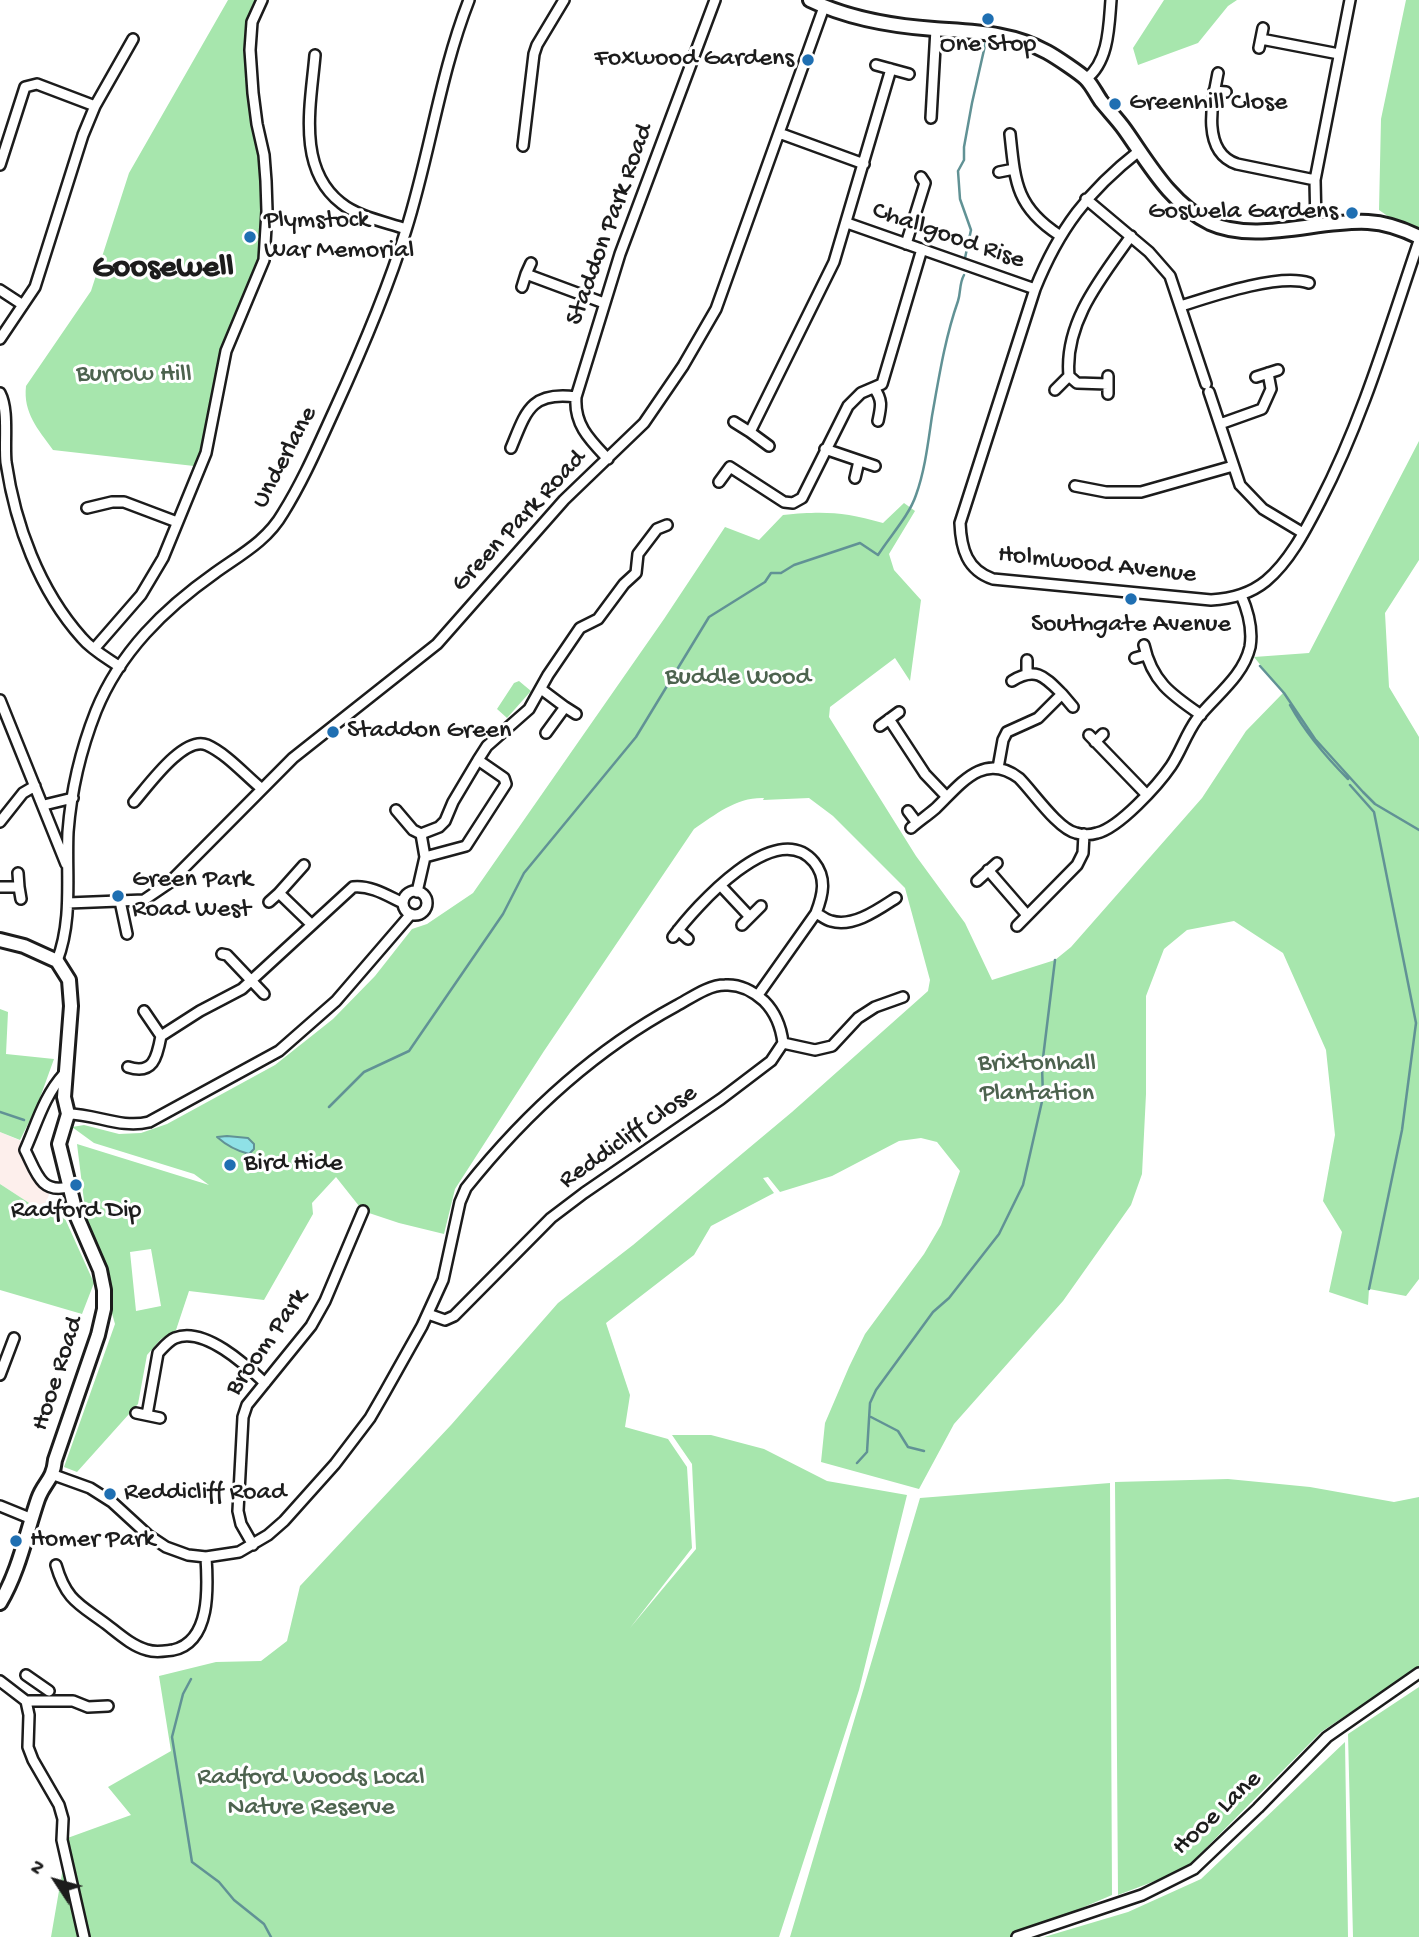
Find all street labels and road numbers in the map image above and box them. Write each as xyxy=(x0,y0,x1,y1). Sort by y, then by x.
street label: Staddon Park Road xyxy=(560,120,662,330)
street label: Challgood Rise xyxy=(868,196,1028,278)
street label: Underlane xyxy=(246,402,326,514)
street label: Green Park Road xyxy=(446,444,594,600)
street label: Holmwood Avenue xyxy=(996,540,1198,592)
street label: Reddicliff Close xyxy=(554,1079,704,1197)
street label: Broom Park xyxy=(220,1283,316,1403)
street label: Hooe Road xyxy=(26,1313,92,1435)
street label: Hooe Lane xyxy=(1167,1765,1269,1863)

